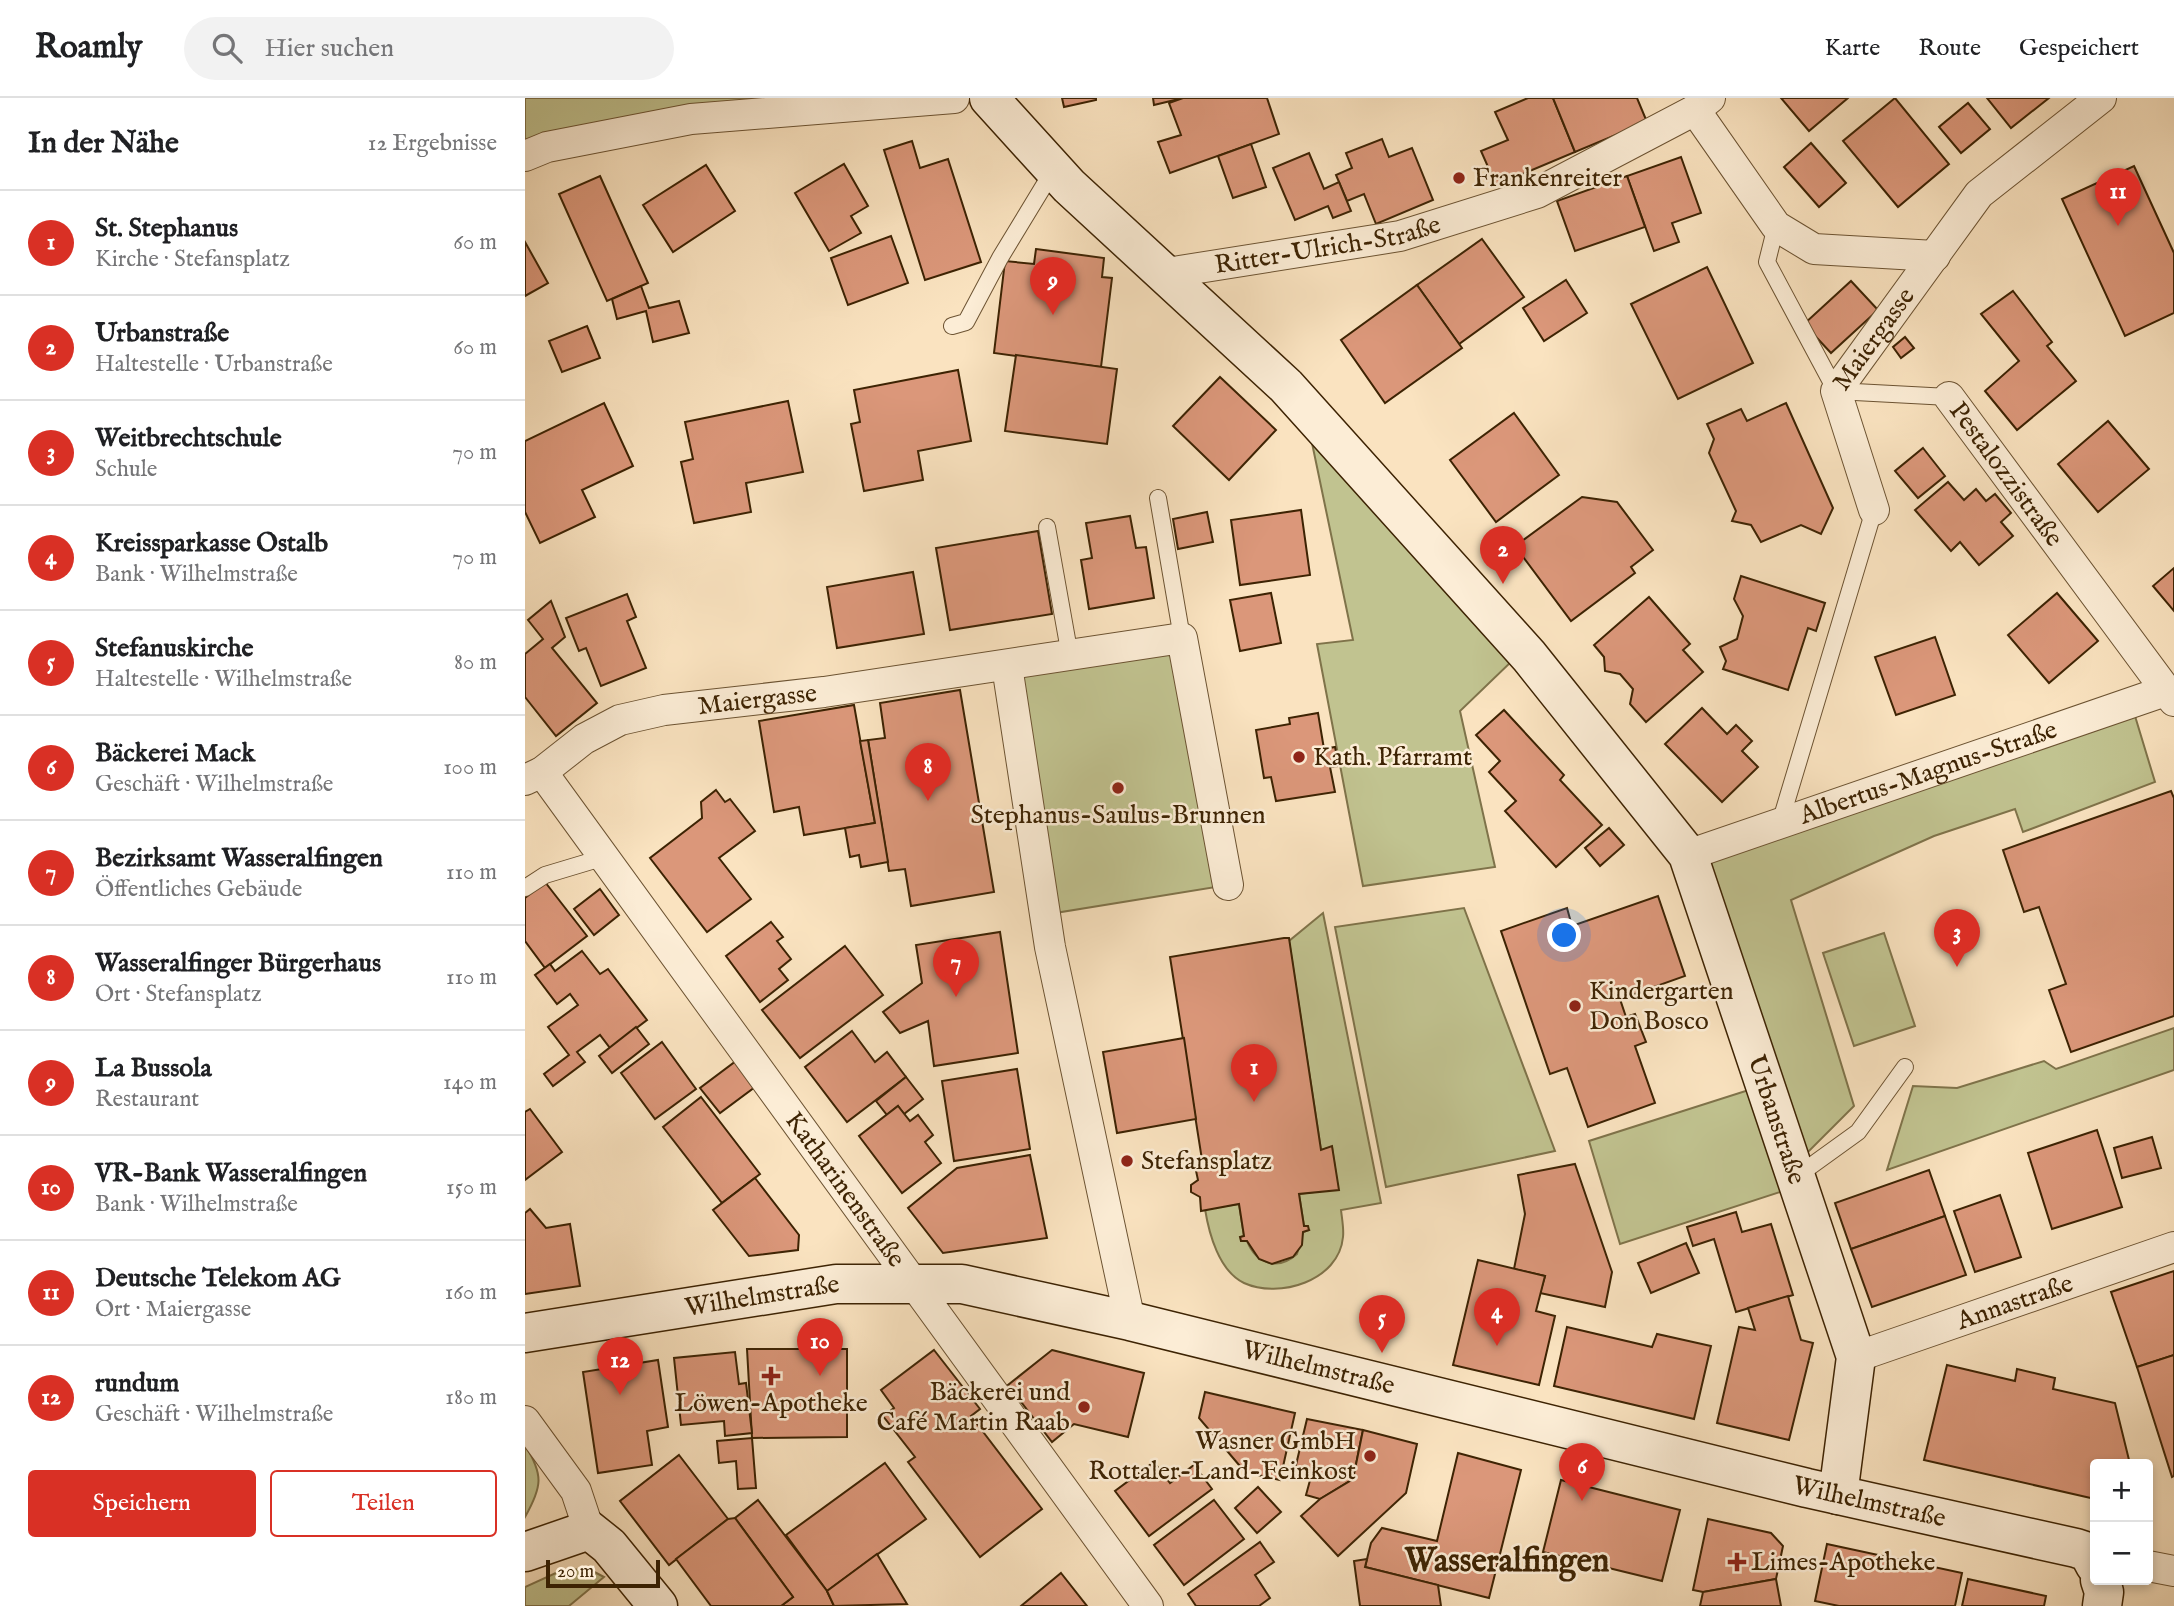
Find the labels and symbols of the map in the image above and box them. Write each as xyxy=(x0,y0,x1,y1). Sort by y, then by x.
place label: Frankenreiter xyxy=(1473,162,1623,195)
pin: 11 xyxy=(2095,168,2141,226)
marker: Frankenreiter xyxy=(1451,170,1467,186)
street label: Ritter-Ulrich-Straße xyxy=(1212,208,1445,282)
pin: 9 xyxy=(1030,257,1076,315)
street label: Maiergasse xyxy=(1825,281,1922,397)
street label: Pestalozzistraße xyxy=(1942,395,2071,553)
pin: 2 xyxy=(1480,526,1526,584)
street label: Maiergasse xyxy=(696,676,819,723)
street label: Albertus-Magnus-Straße xyxy=(1794,713,2061,832)
place label: Kath. Pfarramt xyxy=(1313,741,1472,774)
pin: 8 xyxy=(905,743,951,801)
marker: Kath. Pfarramt xyxy=(1291,749,1307,765)
marker: Stephanus-Saulus-Brunnen xyxy=(1110,780,1126,796)
place label: Stephanus-Saulus-Brunnen xyxy=(970,799,1266,832)
pin: 3 xyxy=(1934,909,1980,967)
your location xyxy=(1547,918,1581,952)
pin: 7 xyxy=(933,939,979,997)
place label: Kindergarten Don Bosco xyxy=(1589,975,1734,1038)
marker: Kindergarten Don Bosco xyxy=(1567,998,1583,1014)
pin: 1 xyxy=(1231,1044,1277,1102)
street label: Urbanstraße xyxy=(1740,1051,1813,1188)
street label: Katharinenstraße xyxy=(778,1105,913,1274)
place label: Stefansplatz xyxy=(1141,1145,1272,1178)
marker: Stefansplatz xyxy=(1119,1153,1135,1169)
street label: Wilhelmstraße xyxy=(682,1267,842,1324)
street label: Annastraße xyxy=(1951,1267,2077,1338)
pin: 4 xyxy=(1474,1288,1520,1346)
pin: 5 xyxy=(1359,1295,1405,1353)
pin: 10 xyxy=(797,1318,843,1376)
street label: Wilhelmstraße xyxy=(1239,1333,1398,1402)
pin: 12 xyxy=(597,1337,643,1395)
marker: Löwen-Apotheke xyxy=(763,1368,779,1384)
place label: Bäckerei und Café Martin Raab xyxy=(877,1376,1070,1439)
place label: Löwen-Apotheke xyxy=(674,1387,868,1420)
marker: Bäckerei und Café Martin Raab xyxy=(1076,1399,1092,1415)
place label: Wasner GmbH Rottaler-Land-Feinkost xyxy=(1088,1425,1356,1488)
pin: 6 xyxy=(1559,1443,1605,1501)
marker: Wasner GmbH Rottaler-Land-Feinkost xyxy=(1362,1448,1378,1464)
street label: Wilhelmstraße xyxy=(1789,1469,1949,1535)
district label: Wasseralfingen xyxy=(1404,1541,1610,1583)
place label: Limes-Apotheke xyxy=(1751,1546,1936,1579)
marker: Limes-Apotheke xyxy=(1729,1554,1745,1570)
scale bar xyxy=(546,1557,660,1589)

